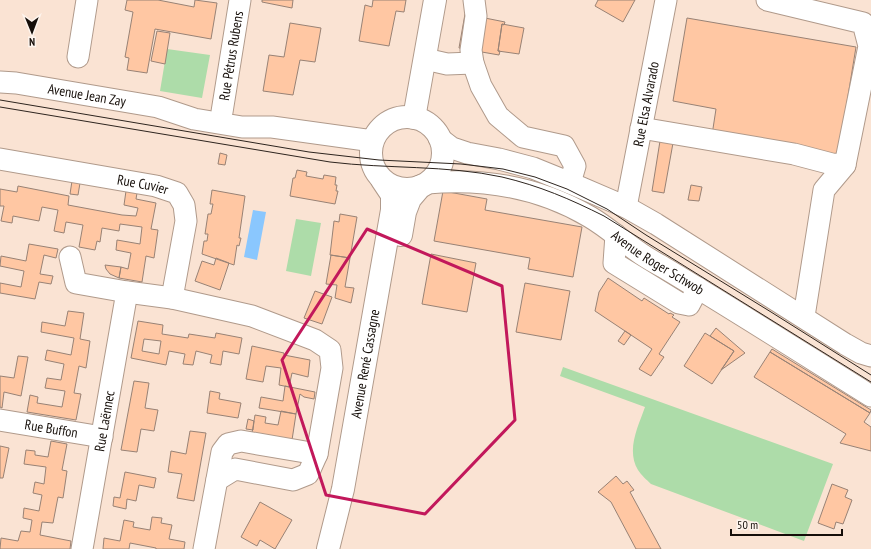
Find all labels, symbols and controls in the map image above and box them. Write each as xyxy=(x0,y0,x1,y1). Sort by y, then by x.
street label: Rue Pétrus Rubens xyxy=(215,9,247,102)
north arrow xyxy=(12,12,52,52)
text: N xyxy=(29,35,35,49)
street label: Rue Elsa Alvarado xyxy=(629,60,663,148)
street label: Avenue Jean Zay xyxy=(47,80,128,111)
street label: Rue Cuvier xyxy=(116,170,171,199)
street label: Avenue Roger Schwob xyxy=(608,226,708,299)
street label: Avenue René Cassagne xyxy=(347,308,383,420)
street label: Rue Laënnec xyxy=(90,389,119,453)
street label: Rue Buffon xyxy=(23,415,79,442)
scale bar xyxy=(731,511,842,537)
text: 50 m xyxy=(737,517,758,532)

